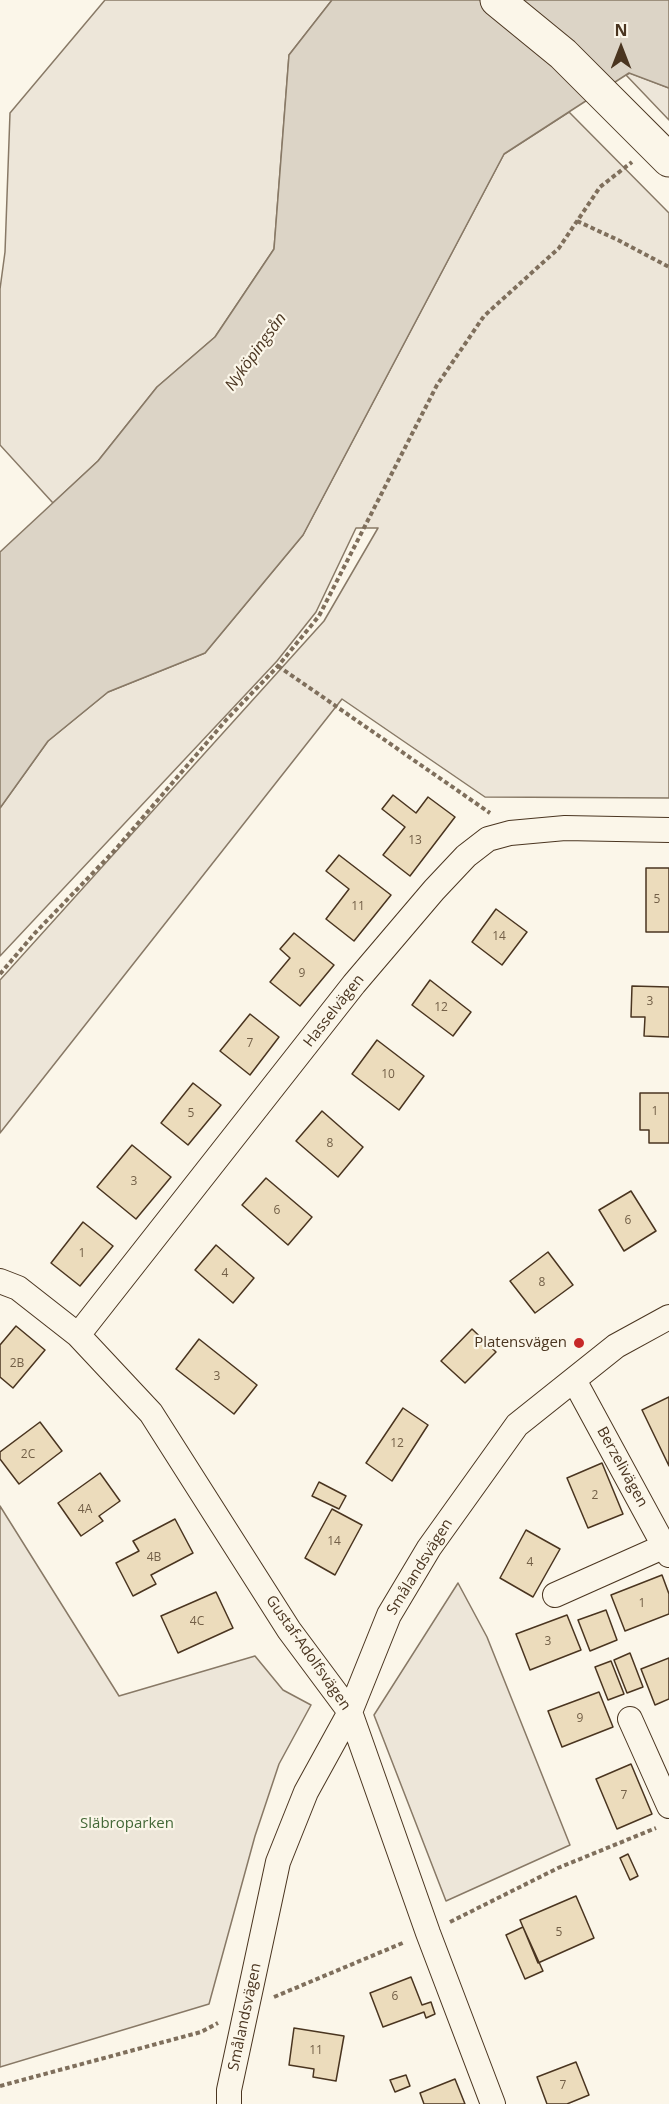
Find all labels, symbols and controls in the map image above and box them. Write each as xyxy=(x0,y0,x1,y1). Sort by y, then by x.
north arrow xyxy=(591,18,651,78)
text: N xyxy=(614,19,628,41)
water label: Nyköpingsån xyxy=(221,309,291,395)
house number: 13 xyxy=(408,834,422,848)
house number: 5 xyxy=(654,893,660,907)
house number: 11 xyxy=(351,900,365,914)
house number: 14 xyxy=(492,930,506,944)
house number: 9 xyxy=(299,967,305,981)
street label: Hasselvägen xyxy=(300,971,368,1051)
house number: 3 xyxy=(647,995,653,1009)
house number: 12 xyxy=(434,1001,448,1015)
house number: 7 xyxy=(247,1037,253,1051)
house number: 10 xyxy=(381,1068,395,1082)
house number: 1 xyxy=(652,1105,658,1119)
house number: 5 xyxy=(188,1107,194,1121)
house number: 8 xyxy=(327,1137,333,1151)
house number: 3 xyxy=(131,1175,137,1189)
house number: 6 xyxy=(274,1204,280,1218)
house number: 6 xyxy=(625,1214,631,1228)
house number: 1 xyxy=(79,1247,85,1261)
house number: 4 xyxy=(222,1267,228,1281)
house number: 8 xyxy=(539,1276,545,1290)
place label: Platensvägen xyxy=(474,1334,567,1352)
marker: Platensvägen xyxy=(572,1336,586,1350)
house number: 2B xyxy=(10,1357,24,1371)
house number: 3 xyxy=(214,1370,220,1384)
street label: Berzelivägen xyxy=(593,1424,651,1510)
house number: 12 xyxy=(390,1437,404,1451)
house number: 2C xyxy=(21,1448,35,1462)
house number: 2 xyxy=(592,1489,598,1503)
house number: 4A xyxy=(78,1503,92,1517)
street label: Smålandsvägen xyxy=(383,1516,457,1618)
house number: 14 xyxy=(327,1535,341,1549)
house number: 4B xyxy=(147,1551,161,1565)
house number: 4 xyxy=(527,1556,533,1570)
street label: Gustaf-Adolfsvägen xyxy=(262,1592,354,1714)
house number: 1 xyxy=(639,1597,645,1611)
house number: 4C xyxy=(190,1615,204,1629)
house number: 3 xyxy=(545,1635,551,1649)
house number: 9 xyxy=(577,1712,583,1726)
house number: 7 xyxy=(621,1789,627,1803)
park label: Släbroparken xyxy=(80,1815,174,1833)
house number: 5 xyxy=(556,1926,562,1940)
street label: Smålandsvägen xyxy=(225,1961,265,2073)
house number: 6 xyxy=(392,1990,398,2004)
house number: 11 xyxy=(309,2044,323,2058)
house number: 7 xyxy=(560,2079,566,2093)

